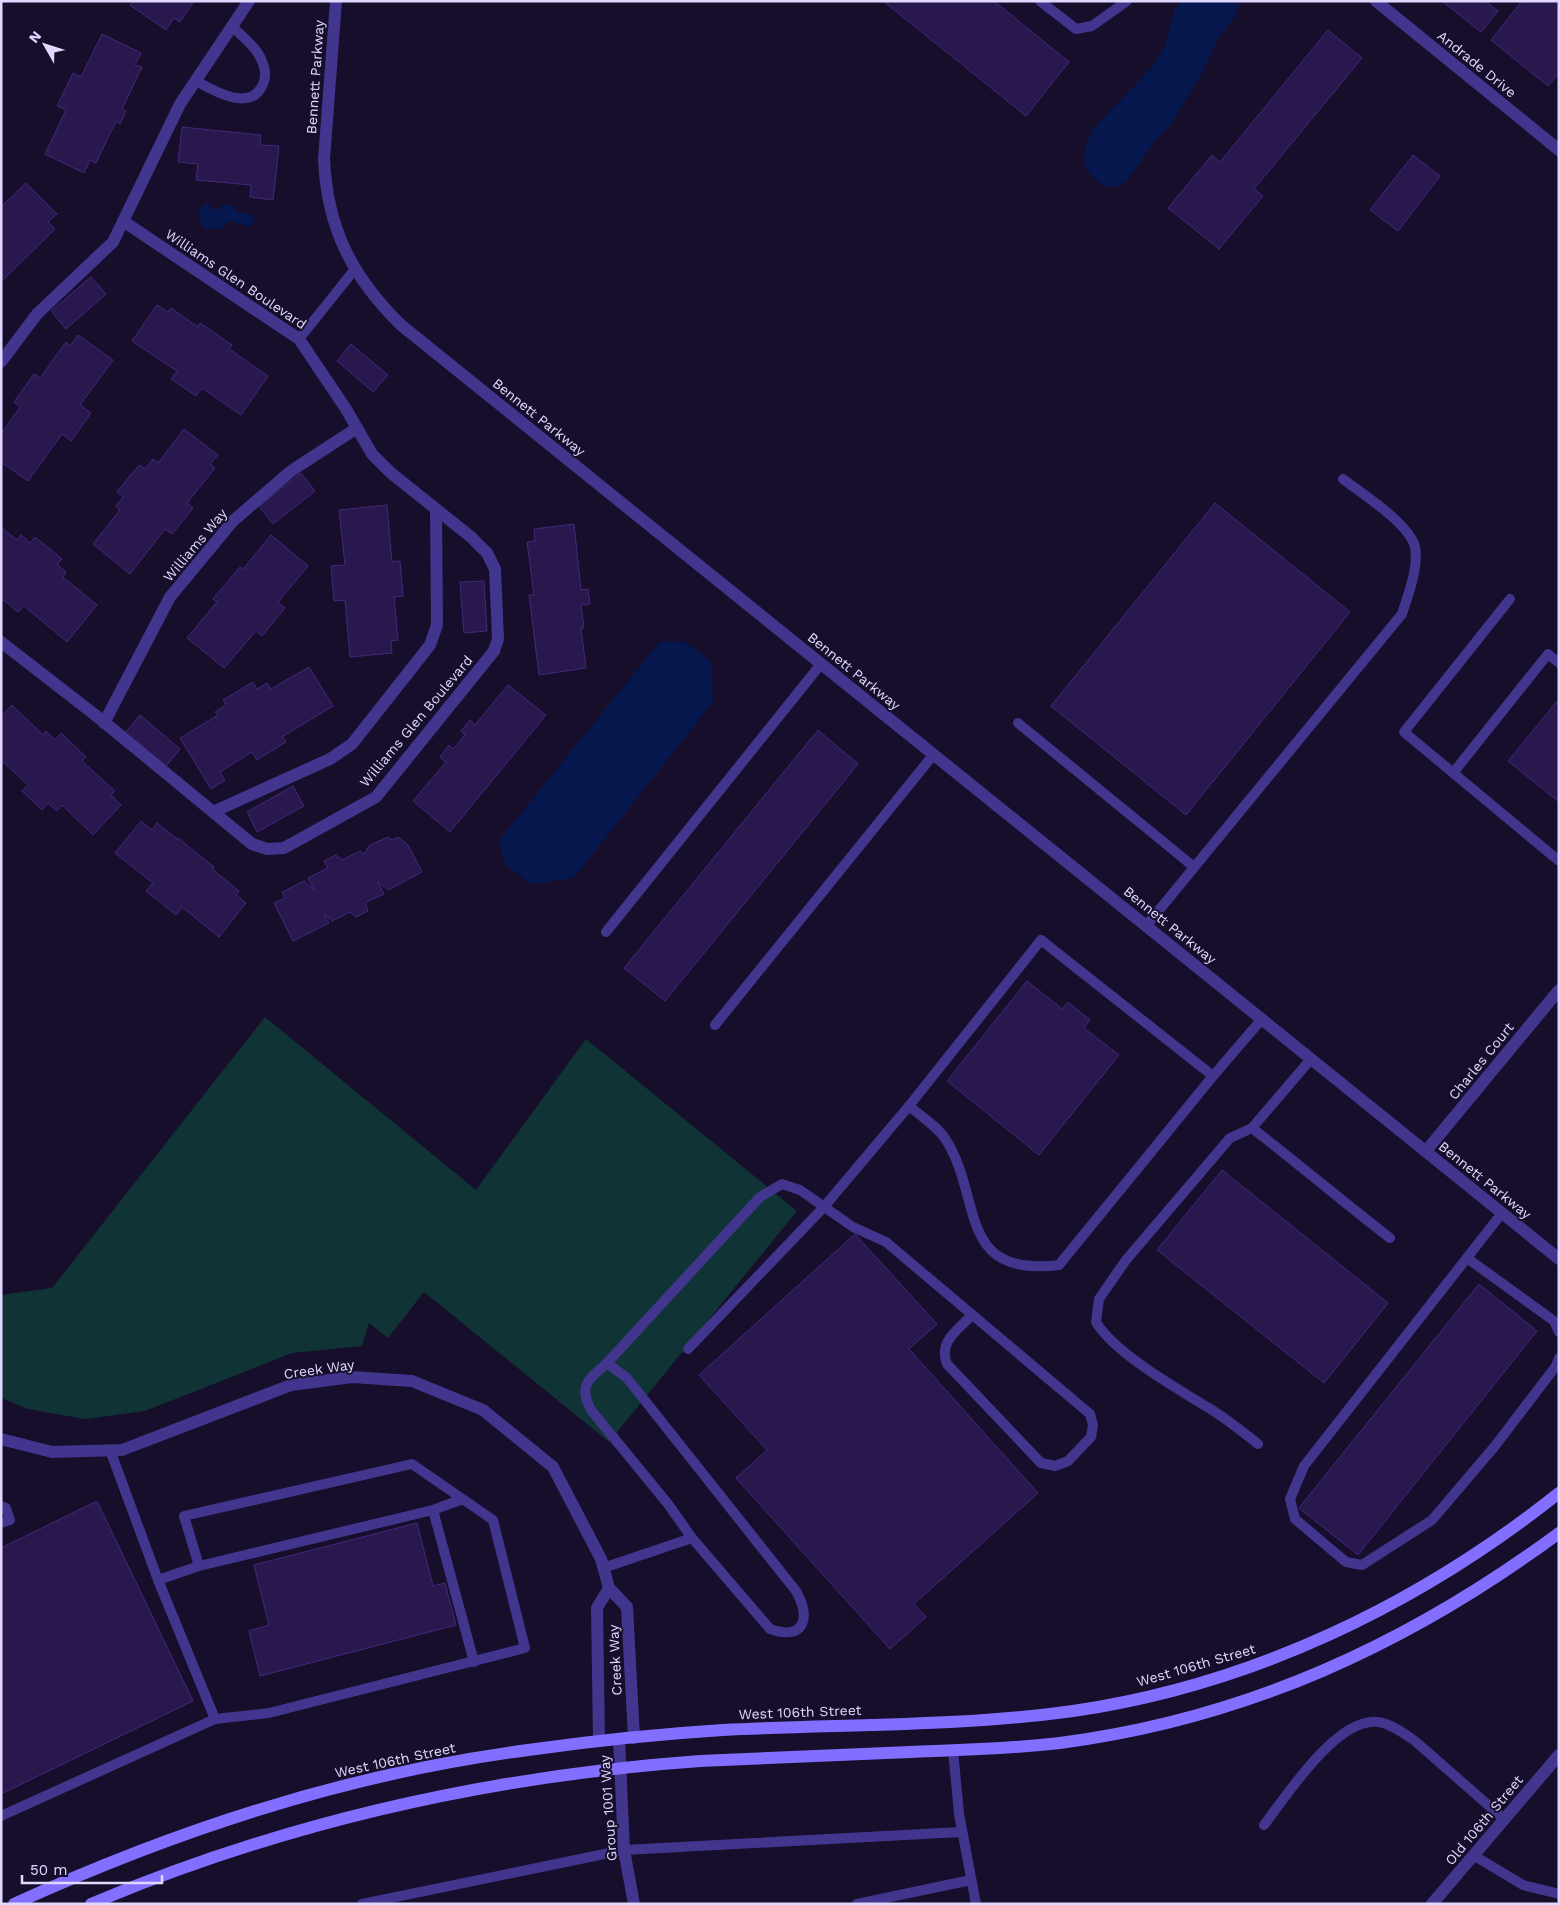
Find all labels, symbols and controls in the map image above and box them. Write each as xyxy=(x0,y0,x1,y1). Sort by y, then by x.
street label: Bennett Parkway xyxy=(303,19,327,135)
north arrow xyxy=(20,20,70,70)
street label: Andrade Drive xyxy=(1434,27,1520,101)
text: N xyxy=(25,28,44,46)
street label: Williams Glen Boulevard xyxy=(163,226,309,332)
street label: Bennett Parkway xyxy=(489,375,589,460)
street label: Williams Way xyxy=(160,505,231,585)
street label: Bennett Parkway xyxy=(804,629,904,714)
street label: Williams Glen Boulevard xyxy=(356,652,476,790)
street label: Bennett Parkway xyxy=(1120,883,1220,968)
street label: Charles Court xyxy=(1445,1019,1517,1103)
street label: Bennett Parkway xyxy=(1435,1138,1535,1223)
street label: Creek Way xyxy=(283,1356,356,1382)
street label: Creek Way xyxy=(605,1623,625,1696)
street label: West 106th Street xyxy=(1135,1640,1257,1690)
street label: West 106th Street xyxy=(738,1702,862,1722)
street label: West 106th Street xyxy=(333,1739,457,1781)
street label: Group 1001 Way xyxy=(596,1754,620,1862)
street label: Old 106th Street xyxy=(1442,1772,1526,1868)
scale bar xyxy=(22,1852,162,1884)
text: 50 m xyxy=(30,1861,67,1879)

